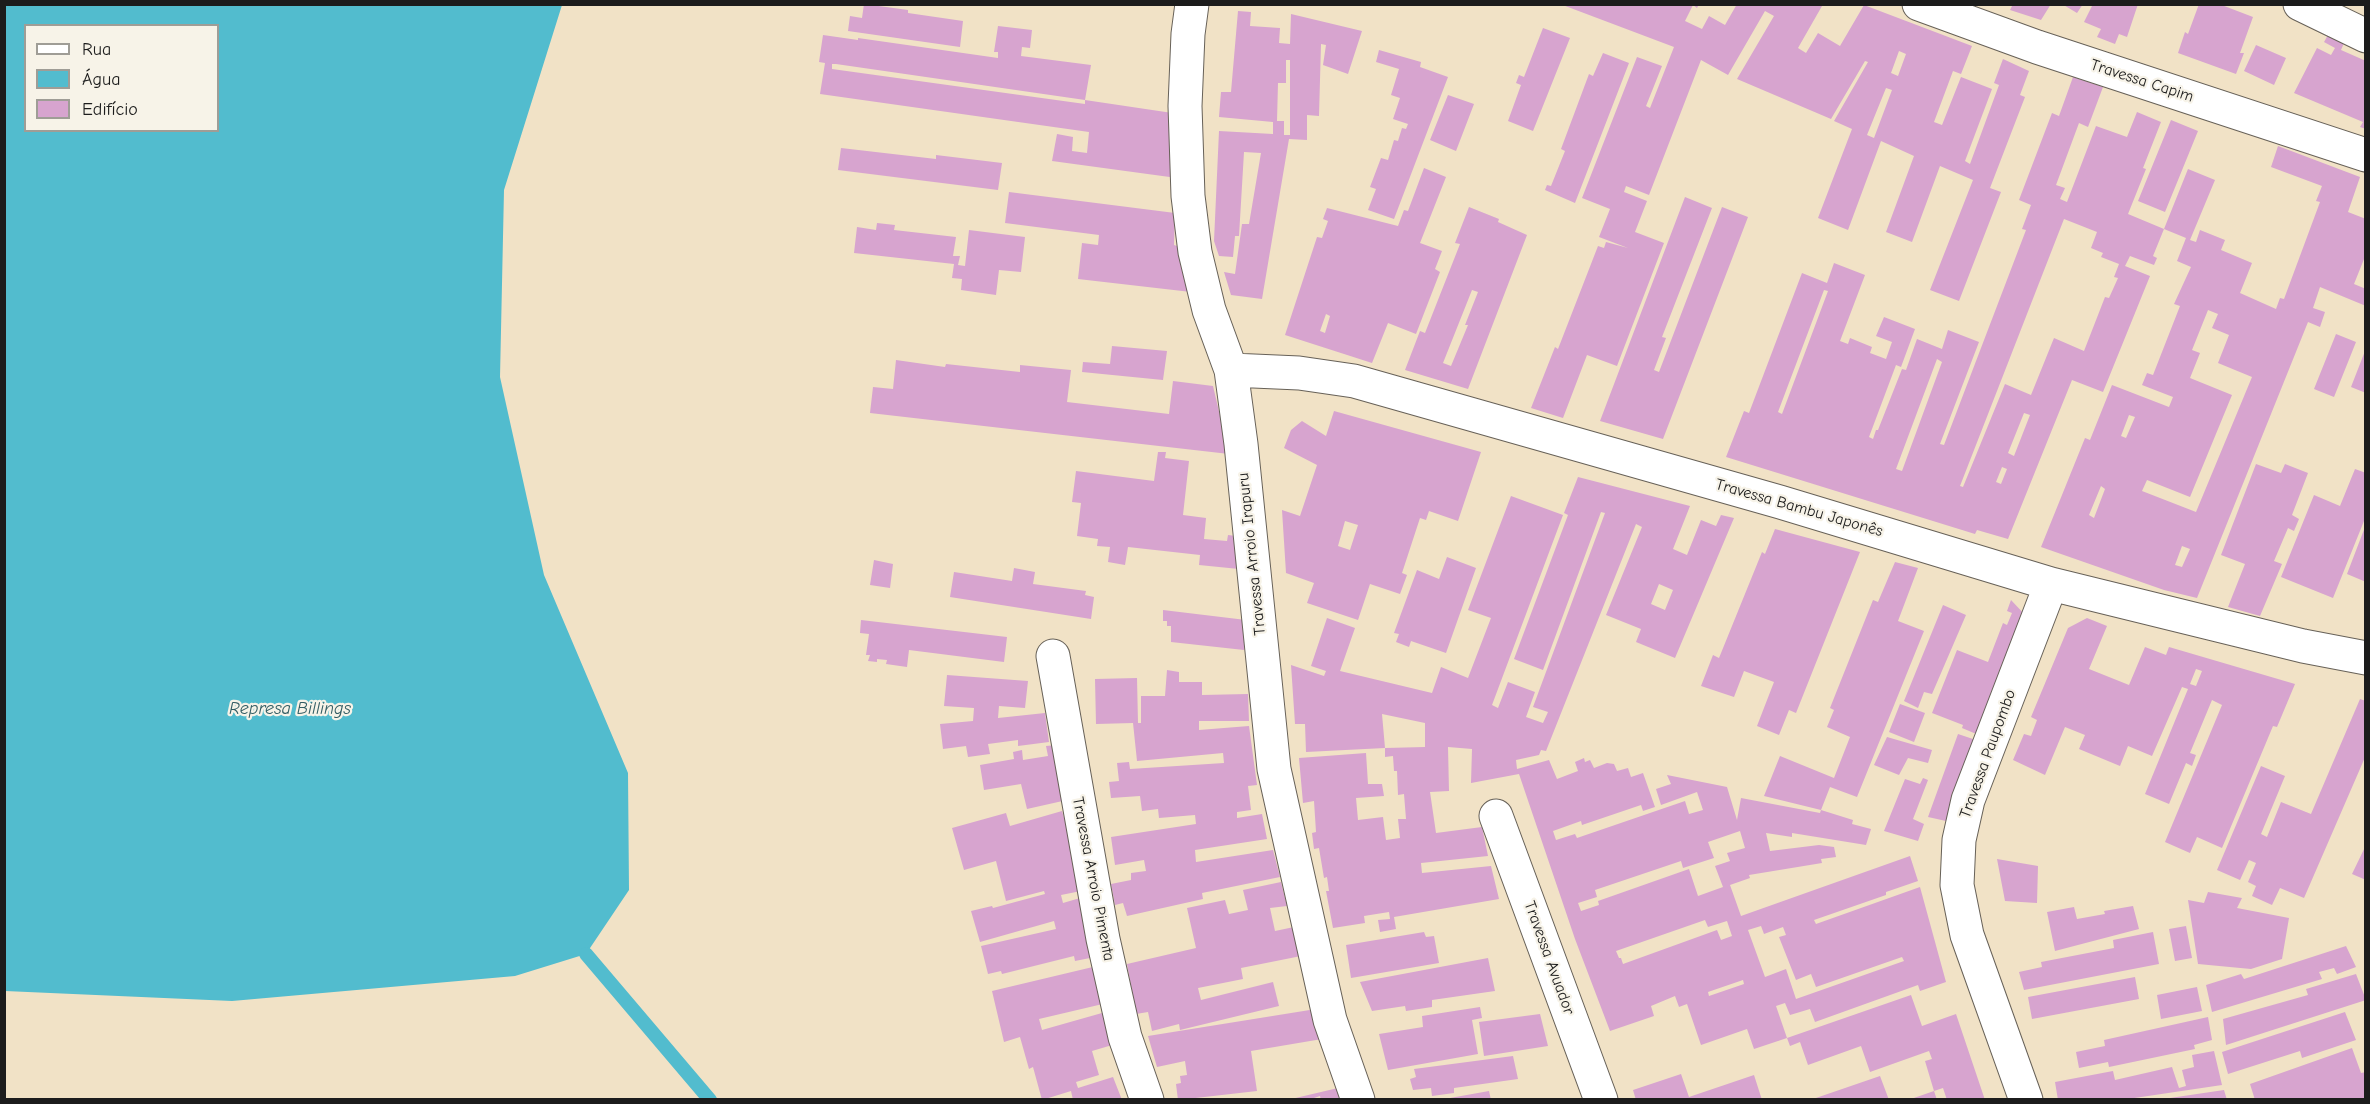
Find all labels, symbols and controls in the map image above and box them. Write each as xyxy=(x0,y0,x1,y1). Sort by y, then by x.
legend xyxy=(24,24,219,132)
text: Rua xyxy=(82,39,111,60)
street label: Travessa Capim xyxy=(2088,55,2196,107)
text: Água xyxy=(82,69,120,90)
text: Edifício xyxy=(82,99,138,120)
street label: Travessa Arroio Irapuru xyxy=(1234,472,1270,636)
street label: Travessa Bambu Japonês xyxy=(1713,475,1885,541)
street label: Travessa Paupombo xyxy=(1956,687,2020,821)
water label: Represa Billings xyxy=(229,698,351,720)
street label: Travessa Arroio Pimenta xyxy=(1068,795,1118,963)
street label: Travessa Avuador xyxy=(1520,899,1578,1017)

